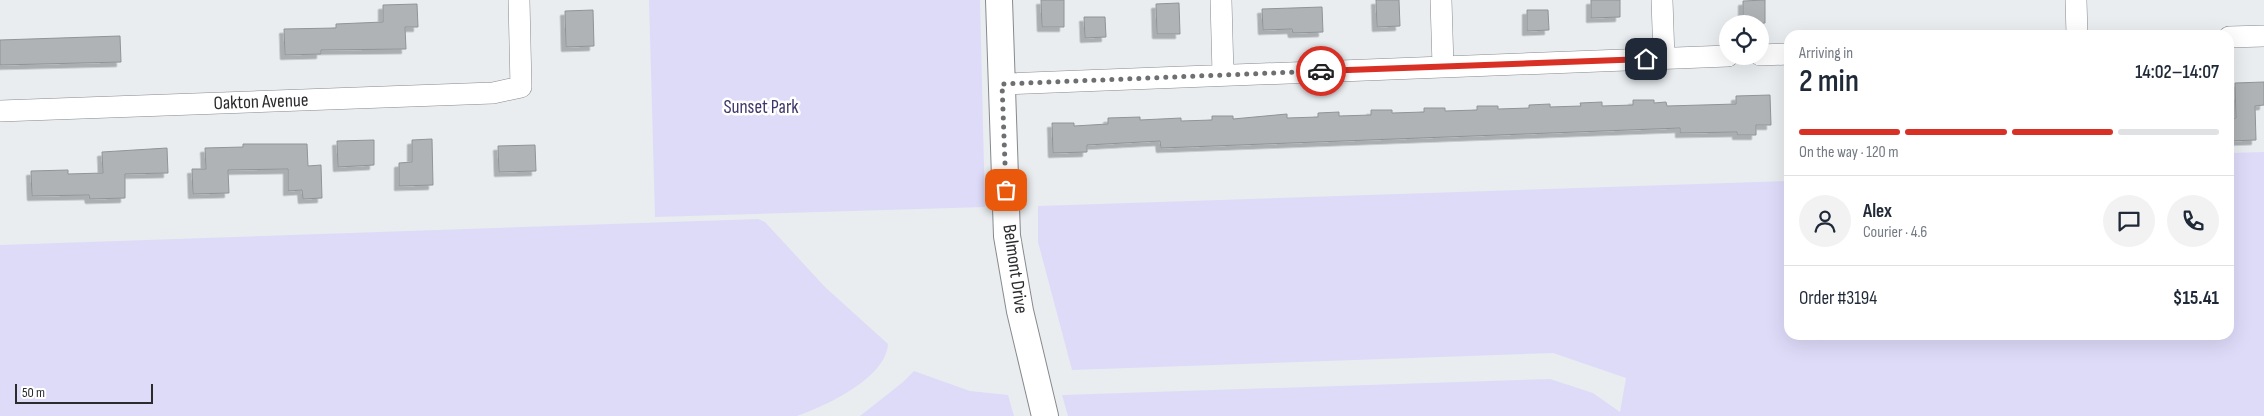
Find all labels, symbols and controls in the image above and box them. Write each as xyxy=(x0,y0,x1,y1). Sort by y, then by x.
map controls xyxy=(1719,15,1769,65)
button: locate xyxy=(1719,15,1769,65)
pin xyxy=(1625,38,1667,80)
text: Arriving in xyxy=(1799,44,1853,63)
icon: home xyxy=(1632,45,1660,73)
courier xyxy=(1296,46,1346,96)
icon: car xyxy=(1307,57,1335,85)
text: 14:02–14:07 xyxy=(2135,61,2219,84)
text: 2 min xyxy=(1799,62,1859,101)
street label: Oakton Avenue xyxy=(213,89,309,115)
park label: Sunset Park xyxy=(723,96,799,119)
text: On the way · 120 m xyxy=(1799,143,1898,162)
pin xyxy=(985,169,1027,211)
icon: bag xyxy=(992,176,1020,204)
button: person xyxy=(1799,195,1851,247)
button: chat xyxy=(2103,195,2155,247)
button: phone xyxy=(2167,195,2219,247)
text: Alex xyxy=(1863,200,1892,223)
street label: Belmont Drive xyxy=(997,223,1033,315)
text: Courier · 4.6 xyxy=(1863,223,1927,242)
text: Order #3194 xyxy=(1799,287,1877,310)
text: $15.41 xyxy=(2173,287,2219,310)
scale bar xyxy=(15,381,152,404)
text: 50 m xyxy=(22,384,45,401)

